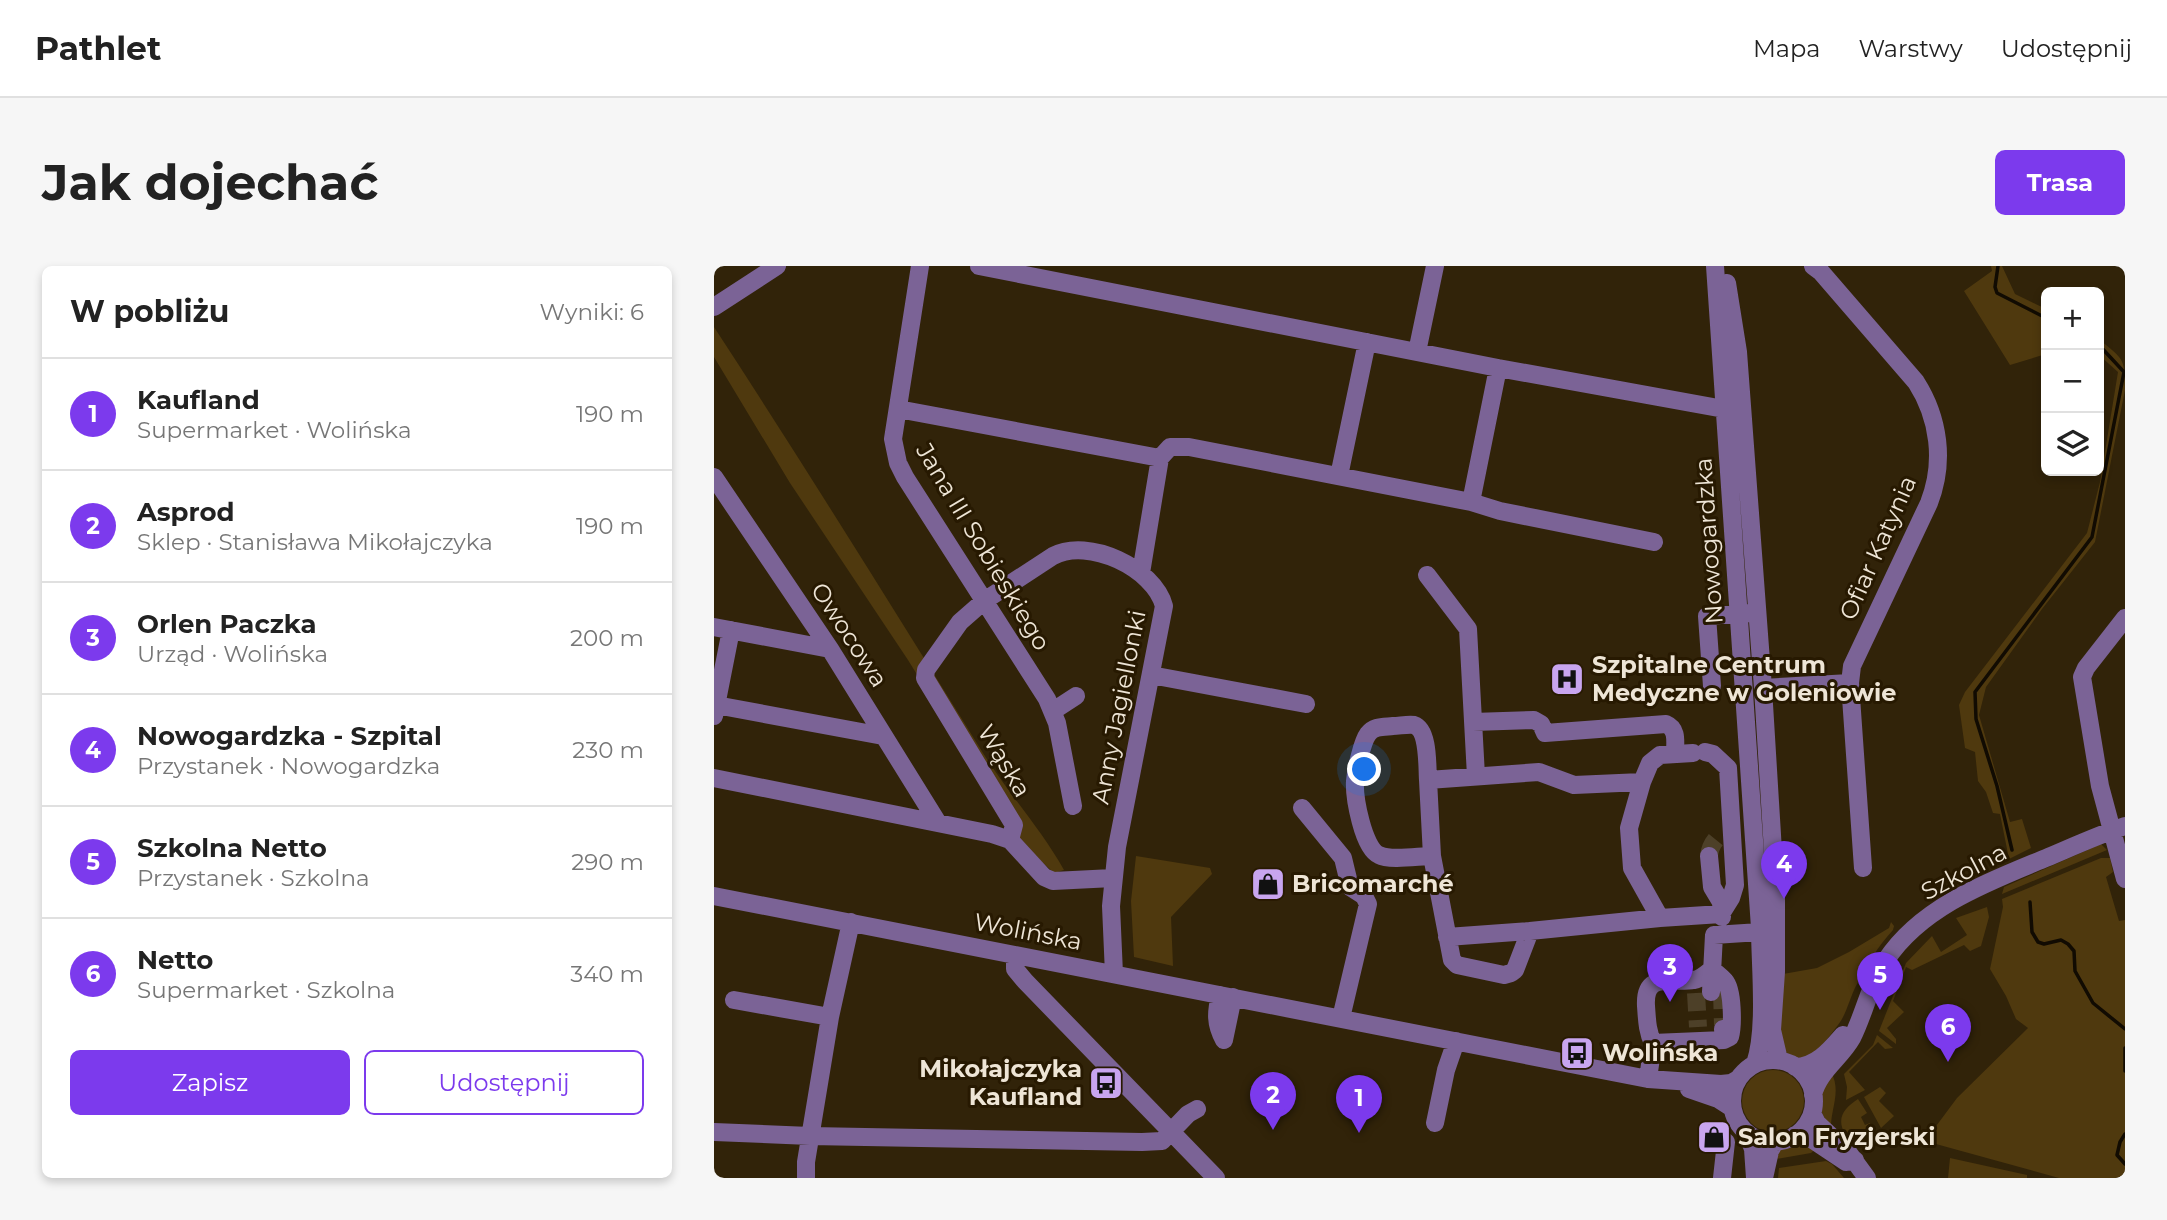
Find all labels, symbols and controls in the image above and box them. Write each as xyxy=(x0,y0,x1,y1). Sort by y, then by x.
text: Pathlet xyxy=(35,28,161,68)
text: Mapa xyxy=(1753,34,1820,63)
text: Warstwy xyxy=(1858,34,1963,63)
text: Udostępnij xyxy=(2001,34,2132,63)
button: Trasa xyxy=(1995,150,2125,215)
text: Jak dojechać xyxy=(42,153,378,212)
map controls xyxy=(2041,287,2104,476)
button: + xyxy=(2041,287,2104,350)
text: W pobliżu xyxy=(70,293,229,330)
text: Wyniki: 6 xyxy=(539,298,644,326)
button: − xyxy=(2041,350,2104,413)
text: Kaufland xyxy=(137,384,260,416)
text: 1 xyxy=(88,400,98,428)
text: 190 m xyxy=(576,400,644,428)
button: layers xyxy=(2041,413,2104,476)
text: Supermarket · Wolińska xyxy=(137,416,411,444)
street label: Jana III Sobieskiego xyxy=(910,437,1057,656)
street label: Nowogardzka xyxy=(1688,457,1729,625)
street label: Ofiar Katynia xyxy=(1833,471,1922,624)
text: Asprod xyxy=(137,496,235,528)
text: 2 xyxy=(86,512,100,540)
text: 190 m xyxy=(576,512,644,540)
text: Sklep · Stanisława Mikołajczyka xyxy=(137,528,493,556)
street label: Owocowa xyxy=(805,577,894,692)
street label: Anny Jagiellonki xyxy=(1085,607,1152,806)
text: Orlen Paczka xyxy=(137,608,317,640)
text: 3 xyxy=(86,624,100,652)
text: 200 m xyxy=(570,624,644,652)
text: Urząd · Wolińska xyxy=(137,640,328,668)
place label: Szpitalne Centrum Medyczne w Goleniowie xyxy=(1592,650,1896,707)
hospital icon: Szpitalne Centrum Medyczne w Goleniowie xyxy=(1548,660,1586,698)
street label: Wąska xyxy=(972,719,1037,802)
text: Nowogardzka - Szpital xyxy=(137,720,442,752)
text: 4 xyxy=(85,736,101,764)
text: 230 m xyxy=(572,736,644,764)
text: Przystanek · Nowogardzka xyxy=(137,752,440,780)
your location xyxy=(1347,752,1381,786)
text: Szkolna Netto xyxy=(137,832,327,864)
street label: Szkolna xyxy=(1916,837,2012,906)
pin: 4 xyxy=(1761,841,1807,899)
text: 5 xyxy=(86,848,100,876)
text: 290 m xyxy=(571,848,644,876)
text: Przystanek · Szkolna xyxy=(137,864,370,892)
shop icon: Bricomarché xyxy=(1249,865,1287,903)
place label: Bricomarché xyxy=(1292,869,1454,898)
street label: Wolińska xyxy=(972,907,1085,956)
text: Netto xyxy=(137,944,213,976)
pin: 3 xyxy=(1647,944,1693,1002)
pin: 5 xyxy=(1857,952,1903,1010)
text: 6 xyxy=(86,960,100,988)
text: 340 m xyxy=(570,960,644,988)
text: Supermarket · Szkolna xyxy=(137,976,395,1004)
pin: 6 xyxy=(1925,1004,1971,1062)
bus stop icon: Wolińska xyxy=(1558,1034,1596,1072)
place label: Wolińska xyxy=(1602,1038,1718,1067)
button: Zapisz xyxy=(70,1050,350,1115)
button: Udostępnij xyxy=(364,1050,644,1115)
place label: Mikołajczyka Kaufland xyxy=(919,1054,1082,1111)
bus stop icon: Mikołajczyka Kaufland xyxy=(1087,1064,1125,1102)
pin: 2 xyxy=(1250,1072,1296,1130)
pin: 1 xyxy=(1336,1075,1382,1133)
shop icon: Salon Fryzjerski xyxy=(1695,1118,1733,1156)
place label: Salon Fryzjerski xyxy=(1738,1122,1936,1151)

